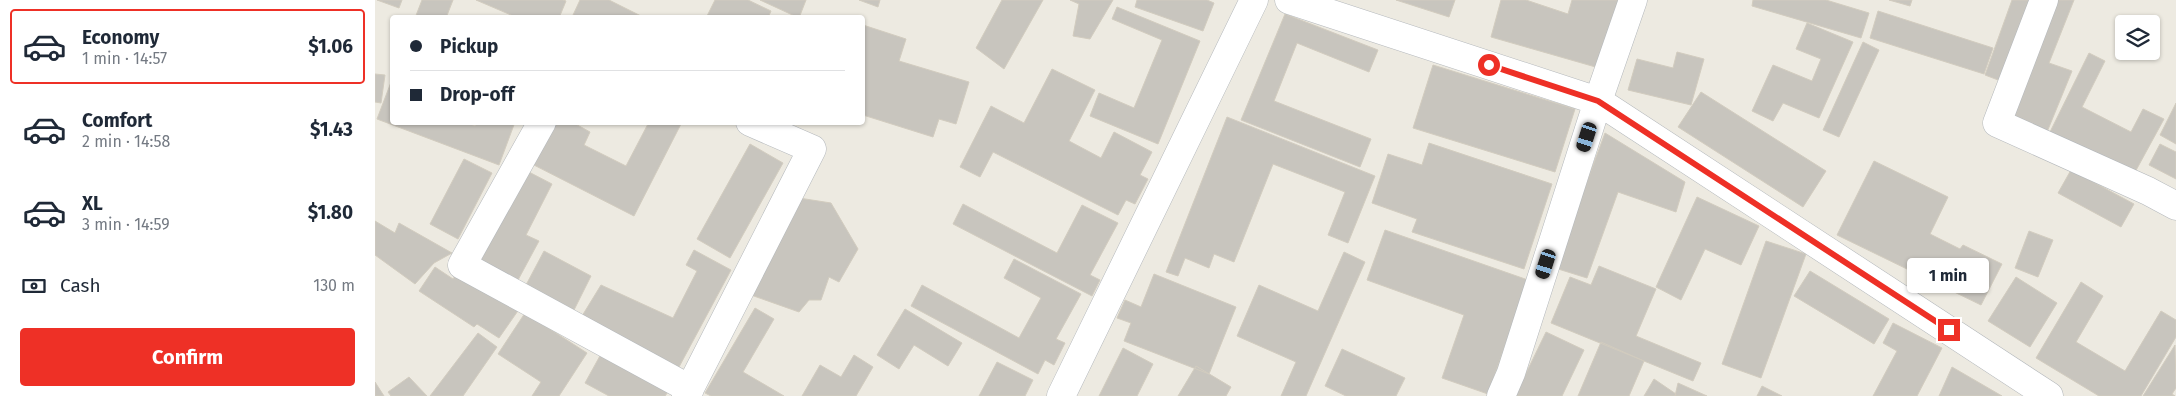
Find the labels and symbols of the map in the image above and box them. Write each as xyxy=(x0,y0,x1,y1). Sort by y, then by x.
route start xyxy=(1478,54,1500,76)
car xyxy=(1575,120,1598,154)
car xyxy=(1534,247,1557,281)
callout: 1 min xyxy=(1908,258,1990,292)
route end xyxy=(1938,319,1960,341)

